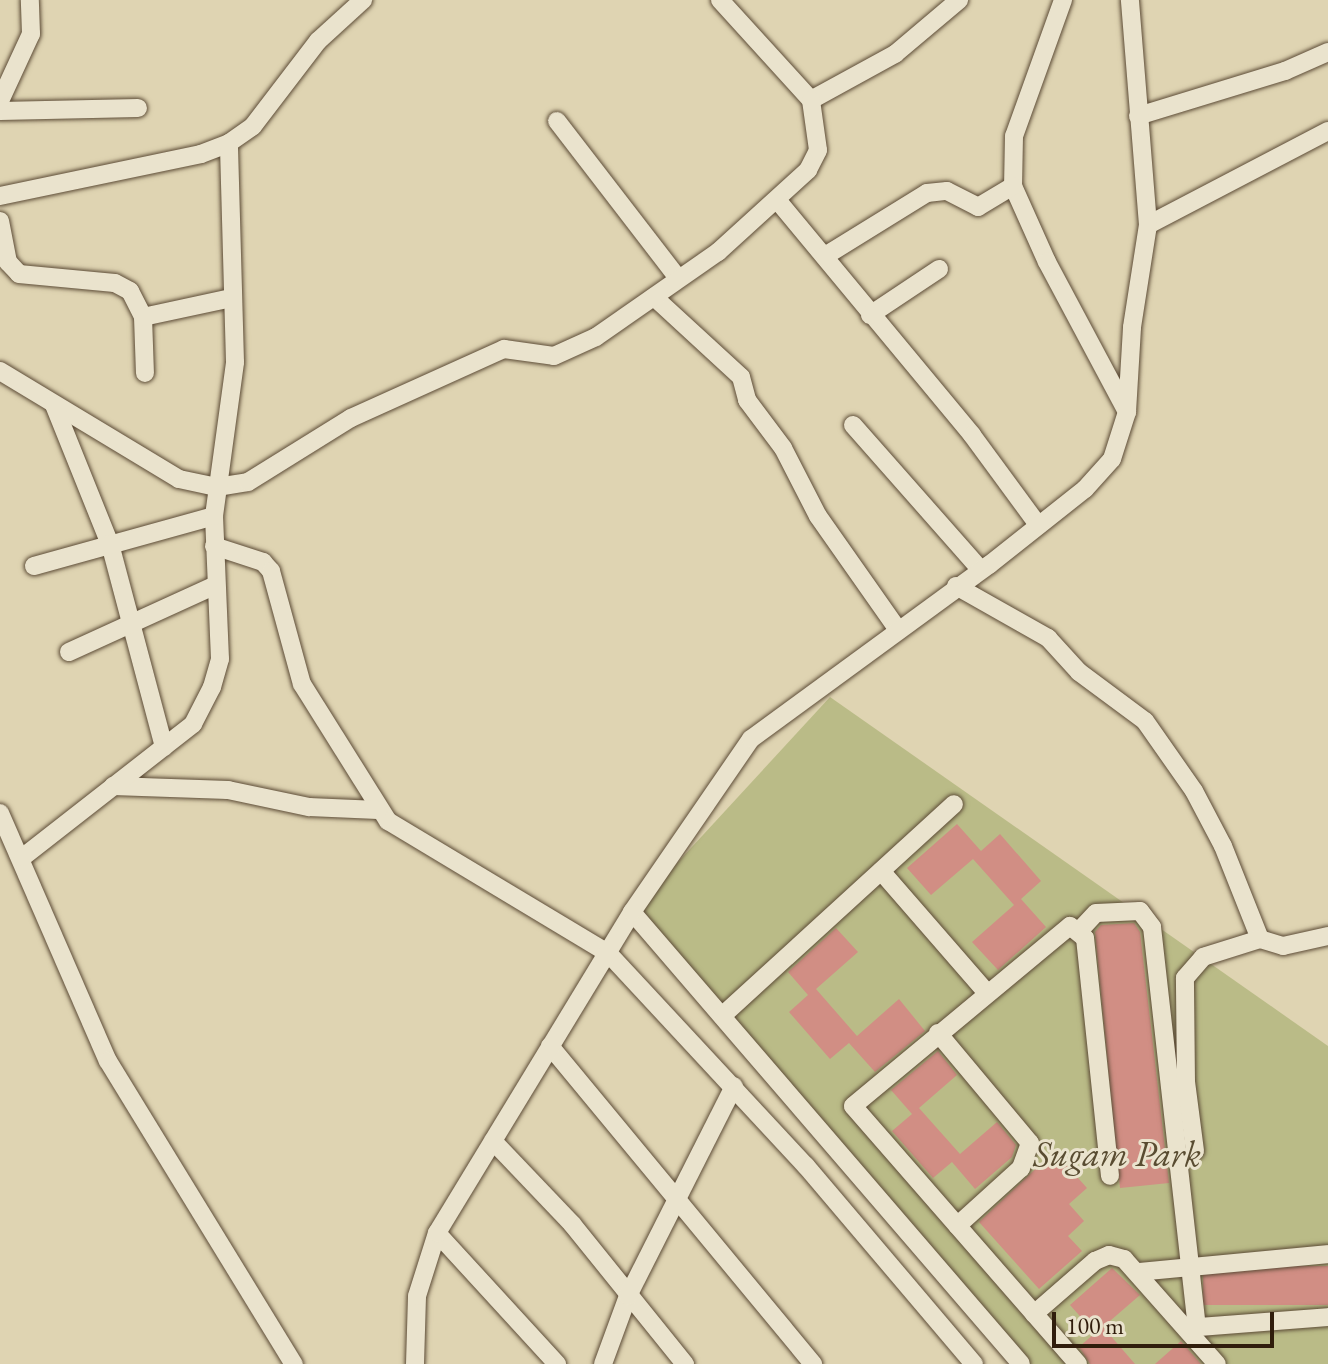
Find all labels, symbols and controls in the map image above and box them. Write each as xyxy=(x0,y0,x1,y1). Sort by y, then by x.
park label: Sugam Park xyxy=(1033,1132,1201,1176)
scale bar xyxy=(1056,1296,1278,1346)
text: 100 m xyxy=(1066,1310,1124,1341)

